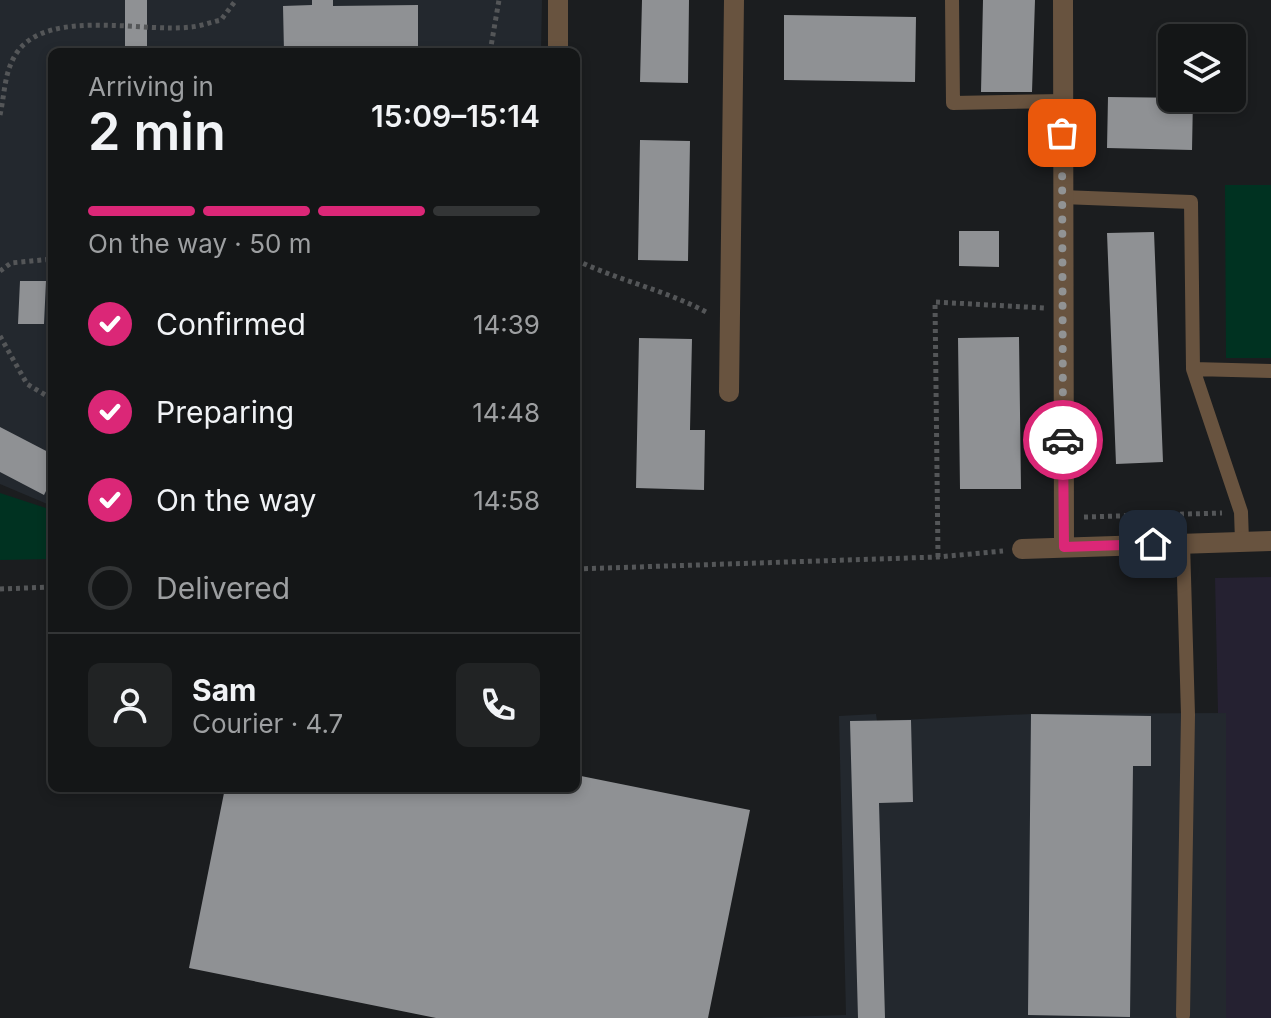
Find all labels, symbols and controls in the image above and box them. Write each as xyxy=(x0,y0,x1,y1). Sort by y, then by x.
map controls xyxy=(1158,24,1246,112)
button: layers xyxy=(1158,24,1246,112)
text: Arriving in xyxy=(88,71,214,102)
text: 15:09–15:14 xyxy=(371,98,540,134)
pin xyxy=(1028,99,1096,167)
text: 2 min xyxy=(88,100,226,163)
icon: bag xyxy=(1040,111,1084,155)
text: On the way · 50 m xyxy=(88,228,311,259)
icon: check xyxy=(88,302,132,346)
text: Confirmed xyxy=(156,306,306,342)
text: 14:39 xyxy=(473,309,540,340)
icon: check xyxy=(88,390,132,434)
text: Preparing xyxy=(156,394,294,430)
text: 14:48 xyxy=(472,397,540,428)
courier xyxy=(1023,400,1103,480)
icon: car xyxy=(1041,418,1085,462)
icon: check xyxy=(88,478,132,522)
text: On the way xyxy=(156,482,316,518)
text: 14:58 xyxy=(473,485,540,516)
pin xyxy=(1119,510,1187,578)
icon: home xyxy=(1131,522,1175,566)
text: Delivered xyxy=(156,570,290,606)
button: person xyxy=(88,663,172,747)
button: phone xyxy=(456,663,540,747)
text: Sam xyxy=(192,672,256,708)
text: Courier · 4.7 xyxy=(192,708,343,739)

